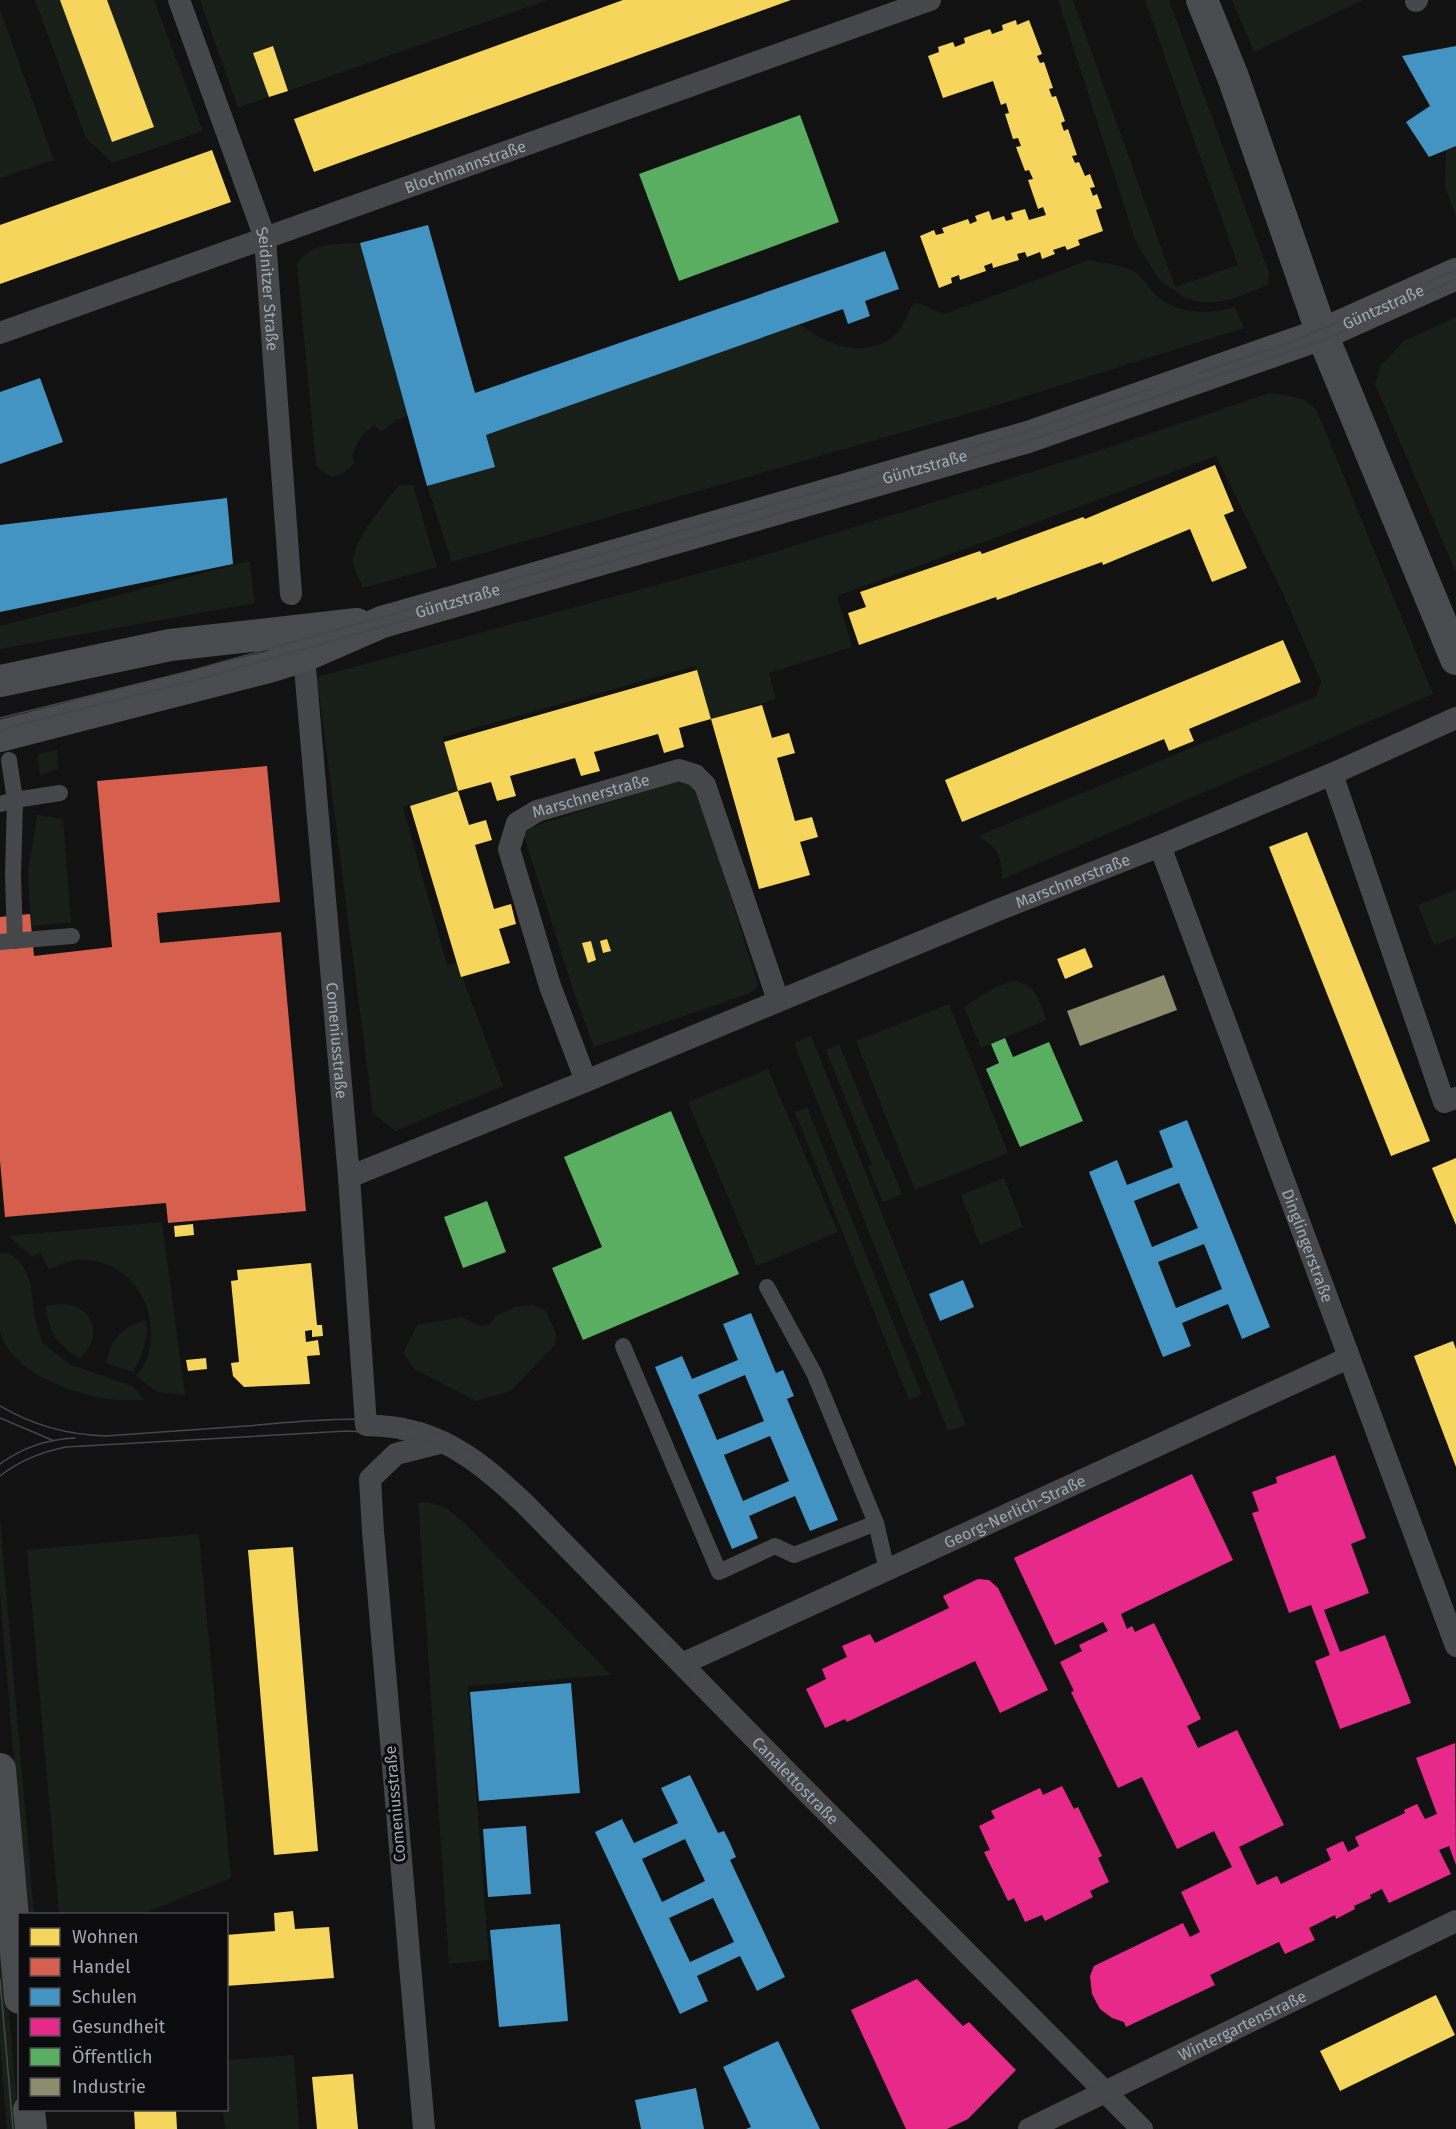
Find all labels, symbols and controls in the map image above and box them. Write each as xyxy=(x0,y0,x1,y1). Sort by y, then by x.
street label: Blochmannstraße xyxy=(402,136,528,197)
street label: Seidnitzer Straße xyxy=(252,224,283,352)
street label: Güntzstraße xyxy=(1339,280,1427,333)
street label: Güntzstraße xyxy=(880,445,969,488)
street label: Güntzstraße xyxy=(413,579,502,622)
street label: Marschnerstraße xyxy=(530,770,652,821)
street label: Marschnerstraße xyxy=(1013,849,1133,912)
street label: Comeniusstraße xyxy=(323,982,352,1100)
street label: Dinglingerstraße xyxy=(1278,1186,1338,1305)
street label: Georg-Nerlich-Straße xyxy=(941,1470,1088,1552)
street label: Canalettostraße xyxy=(749,1733,843,1828)
street label: Comeniusstraße xyxy=(380,1745,410,1863)
legend xyxy=(18,1913,228,2111)
text: Wohnen xyxy=(72,1926,139,1948)
text: Handel xyxy=(72,1956,130,1978)
text: Schulen xyxy=(72,1986,137,2008)
street label: Wintergartenstraße xyxy=(1175,1986,1309,2064)
text: Gesundheit xyxy=(72,2016,166,2038)
text: Öffentlich xyxy=(72,2046,153,2068)
text: Industrie xyxy=(72,2076,146,2098)

